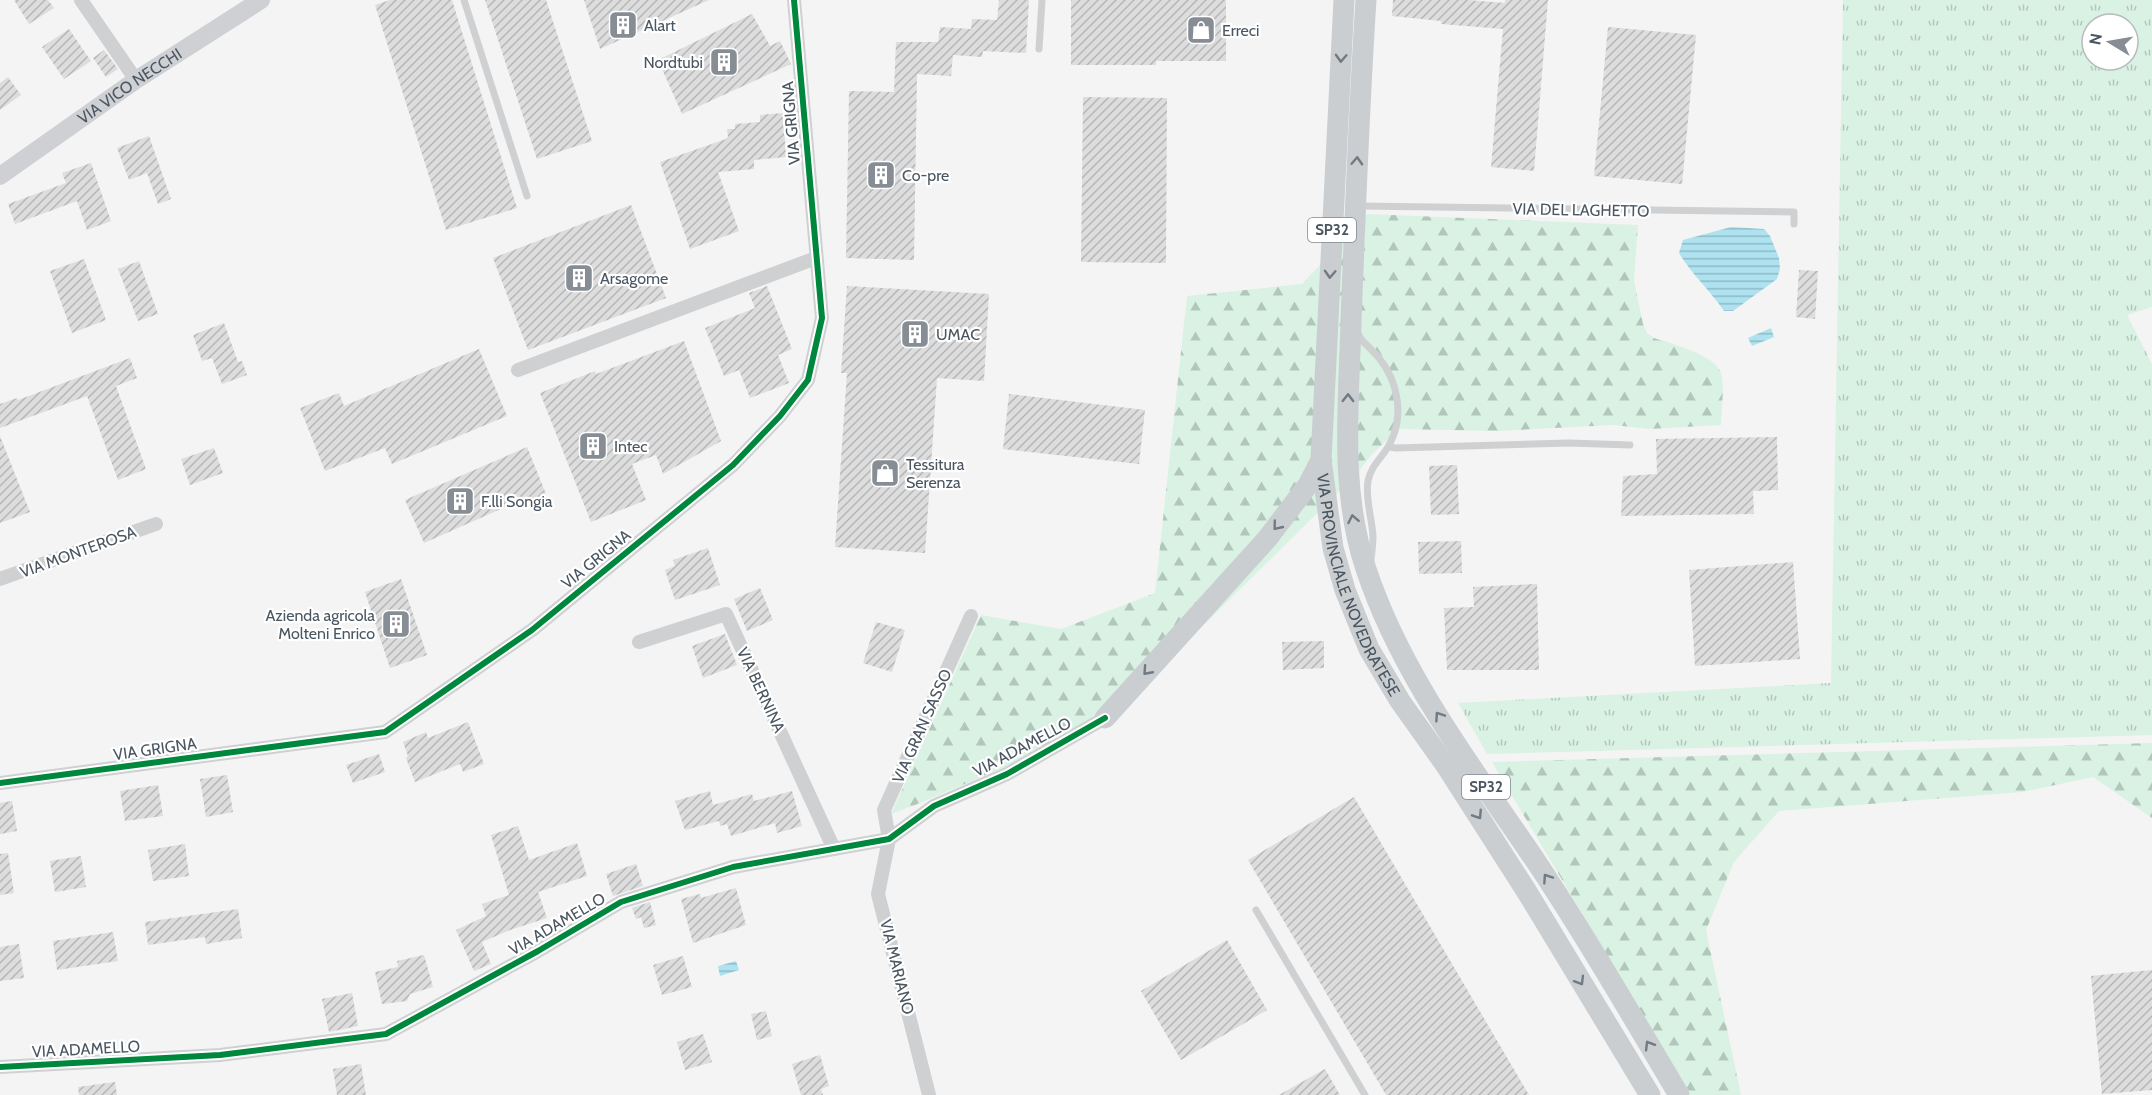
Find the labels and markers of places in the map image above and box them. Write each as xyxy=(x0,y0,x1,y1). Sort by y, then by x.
building icon: Alart xyxy=(607,9,639,41)
shop icon: Erreci xyxy=(1185,14,1217,46)
place label: Alart xyxy=(644,16,676,35)
place label: Erreci xyxy=(1222,21,1259,40)
building icon: Nordtubi xyxy=(708,46,740,78)
place label: Nordtubi xyxy=(643,53,703,72)
building icon: Co-pre xyxy=(865,159,897,191)
place label: Co-pre xyxy=(902,166,949,185)
building icon: Arsagome xyxy=(563,262,595,294)
place label: Arsagome xyxy=(600,269,668,288)
building icon: UMAC xyxy=(899,318,931,350)
place label: UMAC xyxy=(936,325,980,344)
building icon: Intec xyxy=(577,430,609,462)
place label: Intec xyxy=(614,437,648,456)
place label: Tessitura Serenza xyxy=(906,455,965,492)
shop icon: Tessitura Serenza xyxy=(869,457,901,489)
building icon: F.lli Songia xyxy=(444,485,476,517)
place label: F.lli Songia xyxy=(481,492,553,511)
place label: Azienda agricola Molteni Enrico xyxy=(265,606,375,643)
building icon: Azienda agricola Molteni Enrico xyxy=(380,608,412,640)

